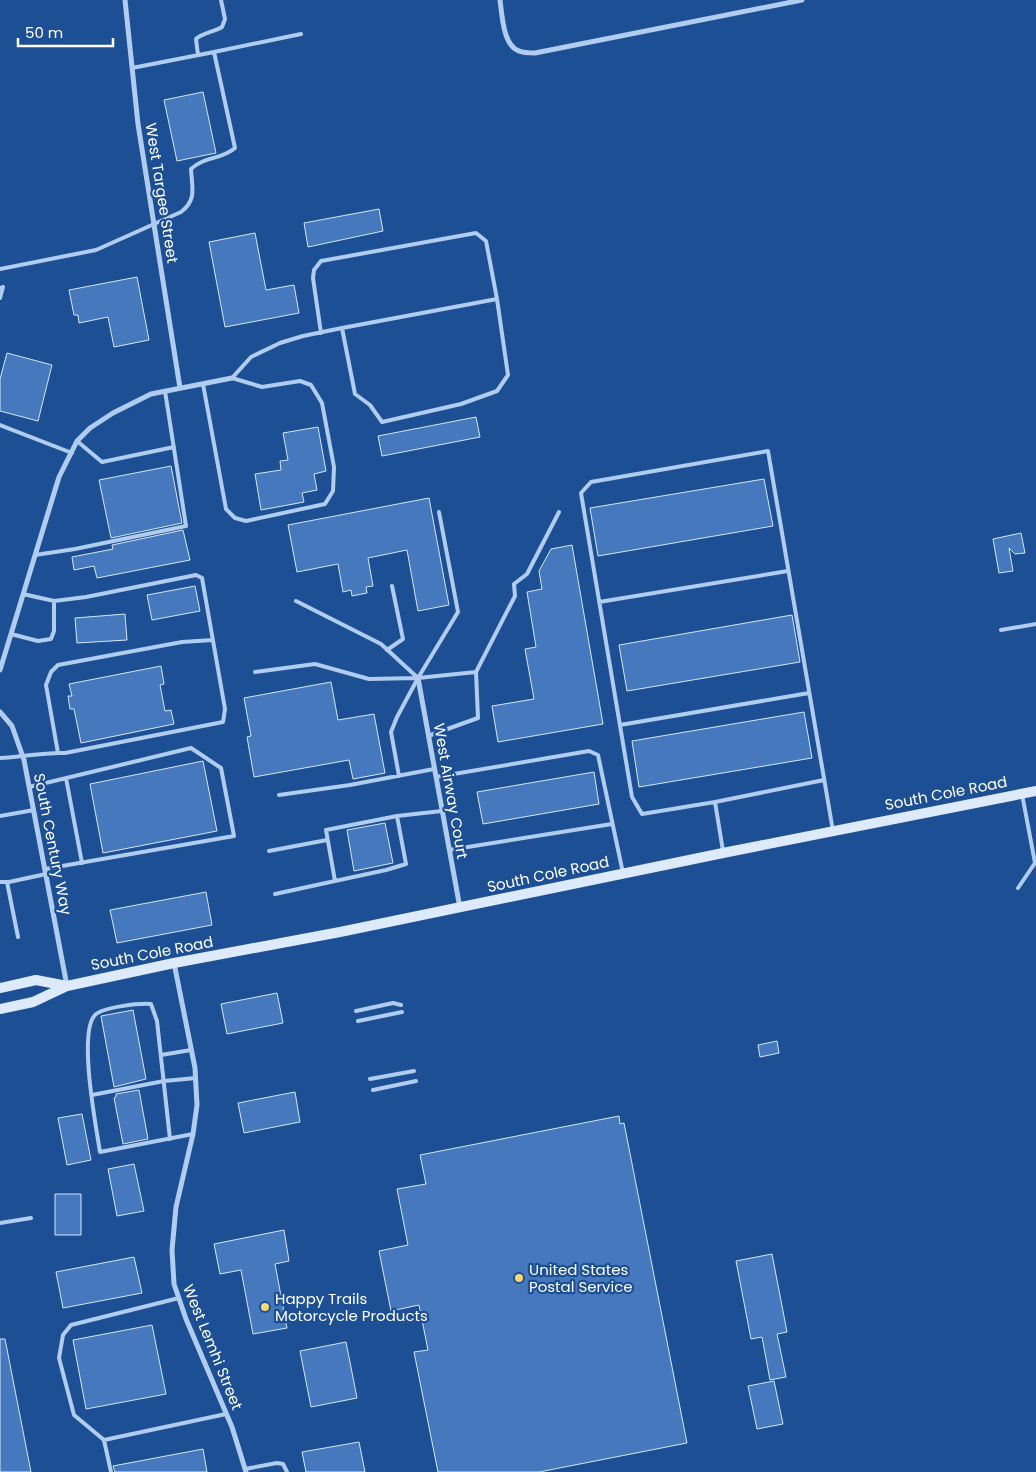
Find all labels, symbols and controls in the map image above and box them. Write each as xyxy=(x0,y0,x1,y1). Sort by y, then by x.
scale bar xyxy=(18,15,112,47)
text: 50 m xyxy=(25,22,63,43)
street label: West Targee Street xyxy=(141,121,183,265)
street label: West Airway Court xyxy=(429,722,473,860)
street label: South Century Way xyxy=(29,771,77,917)
street label: South Cole Road xyxy=(883,771,1009,815)
street label: South Cole Road xyxy=(485,851,611,897)
street label: South Cole Road xyxy=(89,931,215,975)
place label: United States Postal Service xyxy=(529,1259,633,1297)
marker: United States Postal Service xyxy=(513,1272,525,1284)
street label: West Lemhi Street xyxy=(178,1281,248,1413)
place label: Happy Trails Motorcycle Products xyxy=(275,1288,428,1326)
marker: Happy Trails Motorcycle Products xyxy=(259,1301,271,1313)

